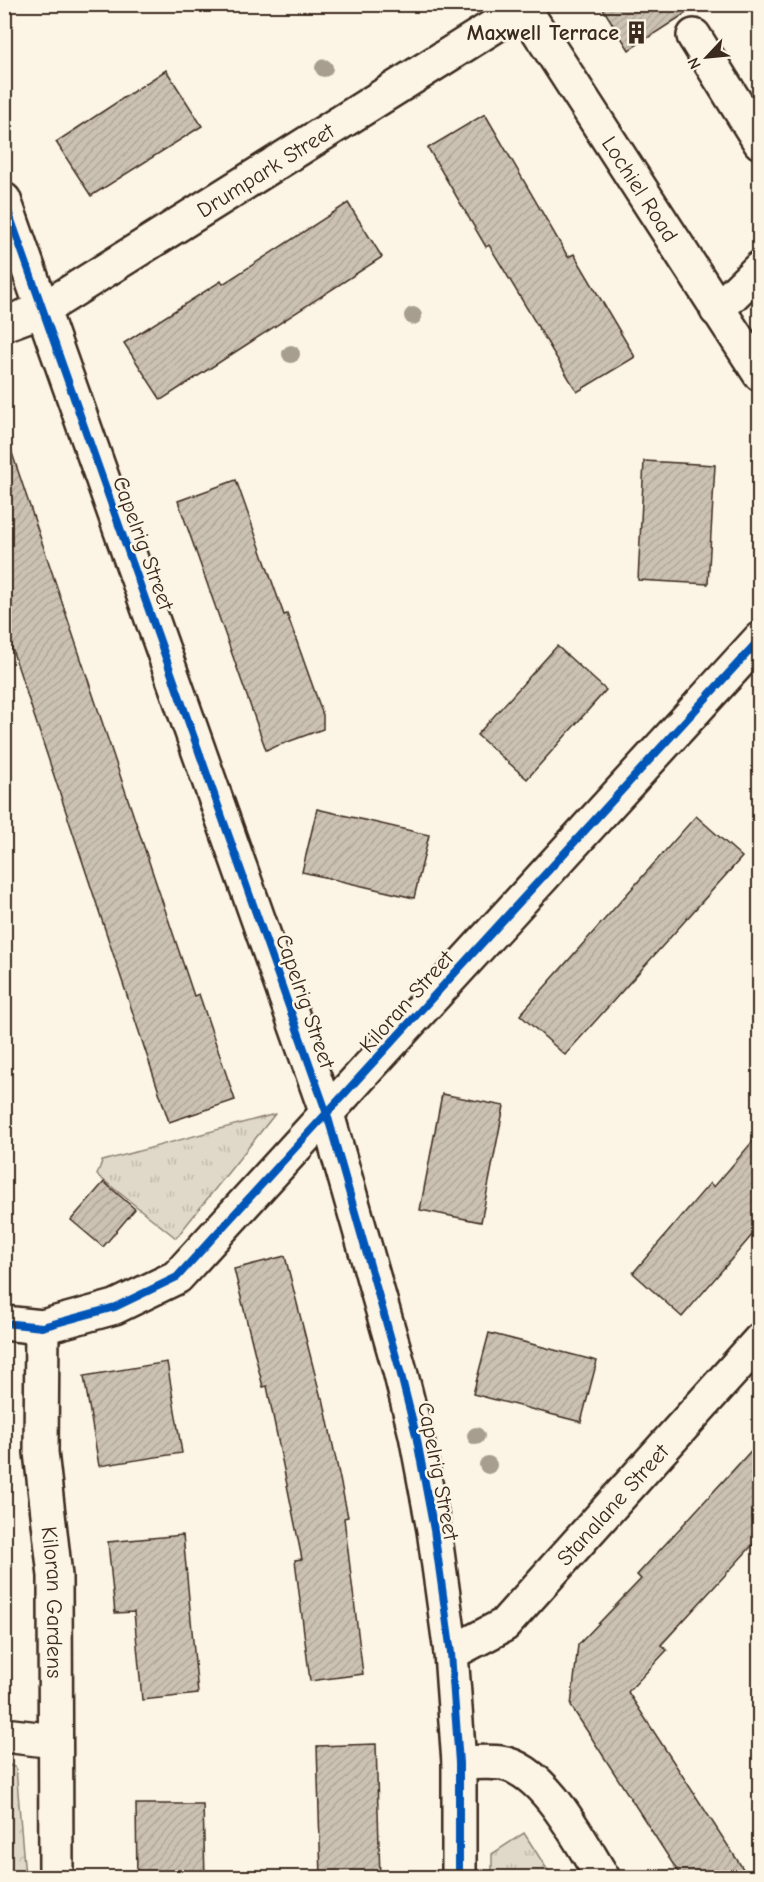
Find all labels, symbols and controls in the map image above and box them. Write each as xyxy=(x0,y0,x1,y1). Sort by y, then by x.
building icon: Maxwell Terrace xyxy=(624,19,650,45)
place label: Maxwell Terrace xyxy=(467,20,619,46)
north arrow xyxy=(677,27,737,87)
text: N xyxy=(684,55,705,72)
street label: Drumpark Street xyxy=(192,118,340,223)
street label: Lochiel Road xyxy=(596,132,683,247)
street label: Capelrig Street xyxy=(107,473,179,614)
street label: Capelrig Street xyxy=(270,931,340,1073)
street label: Kiloran Street xyxy=(354,945,460,1058)
street label: Capelrig Street xyxy=(412,1400,464,1543)
street label: Stanalane Street xyxy=(552,1438,675,1571)
street label: Kiloran Gardens xyxy=(35,1525,67,1678)

